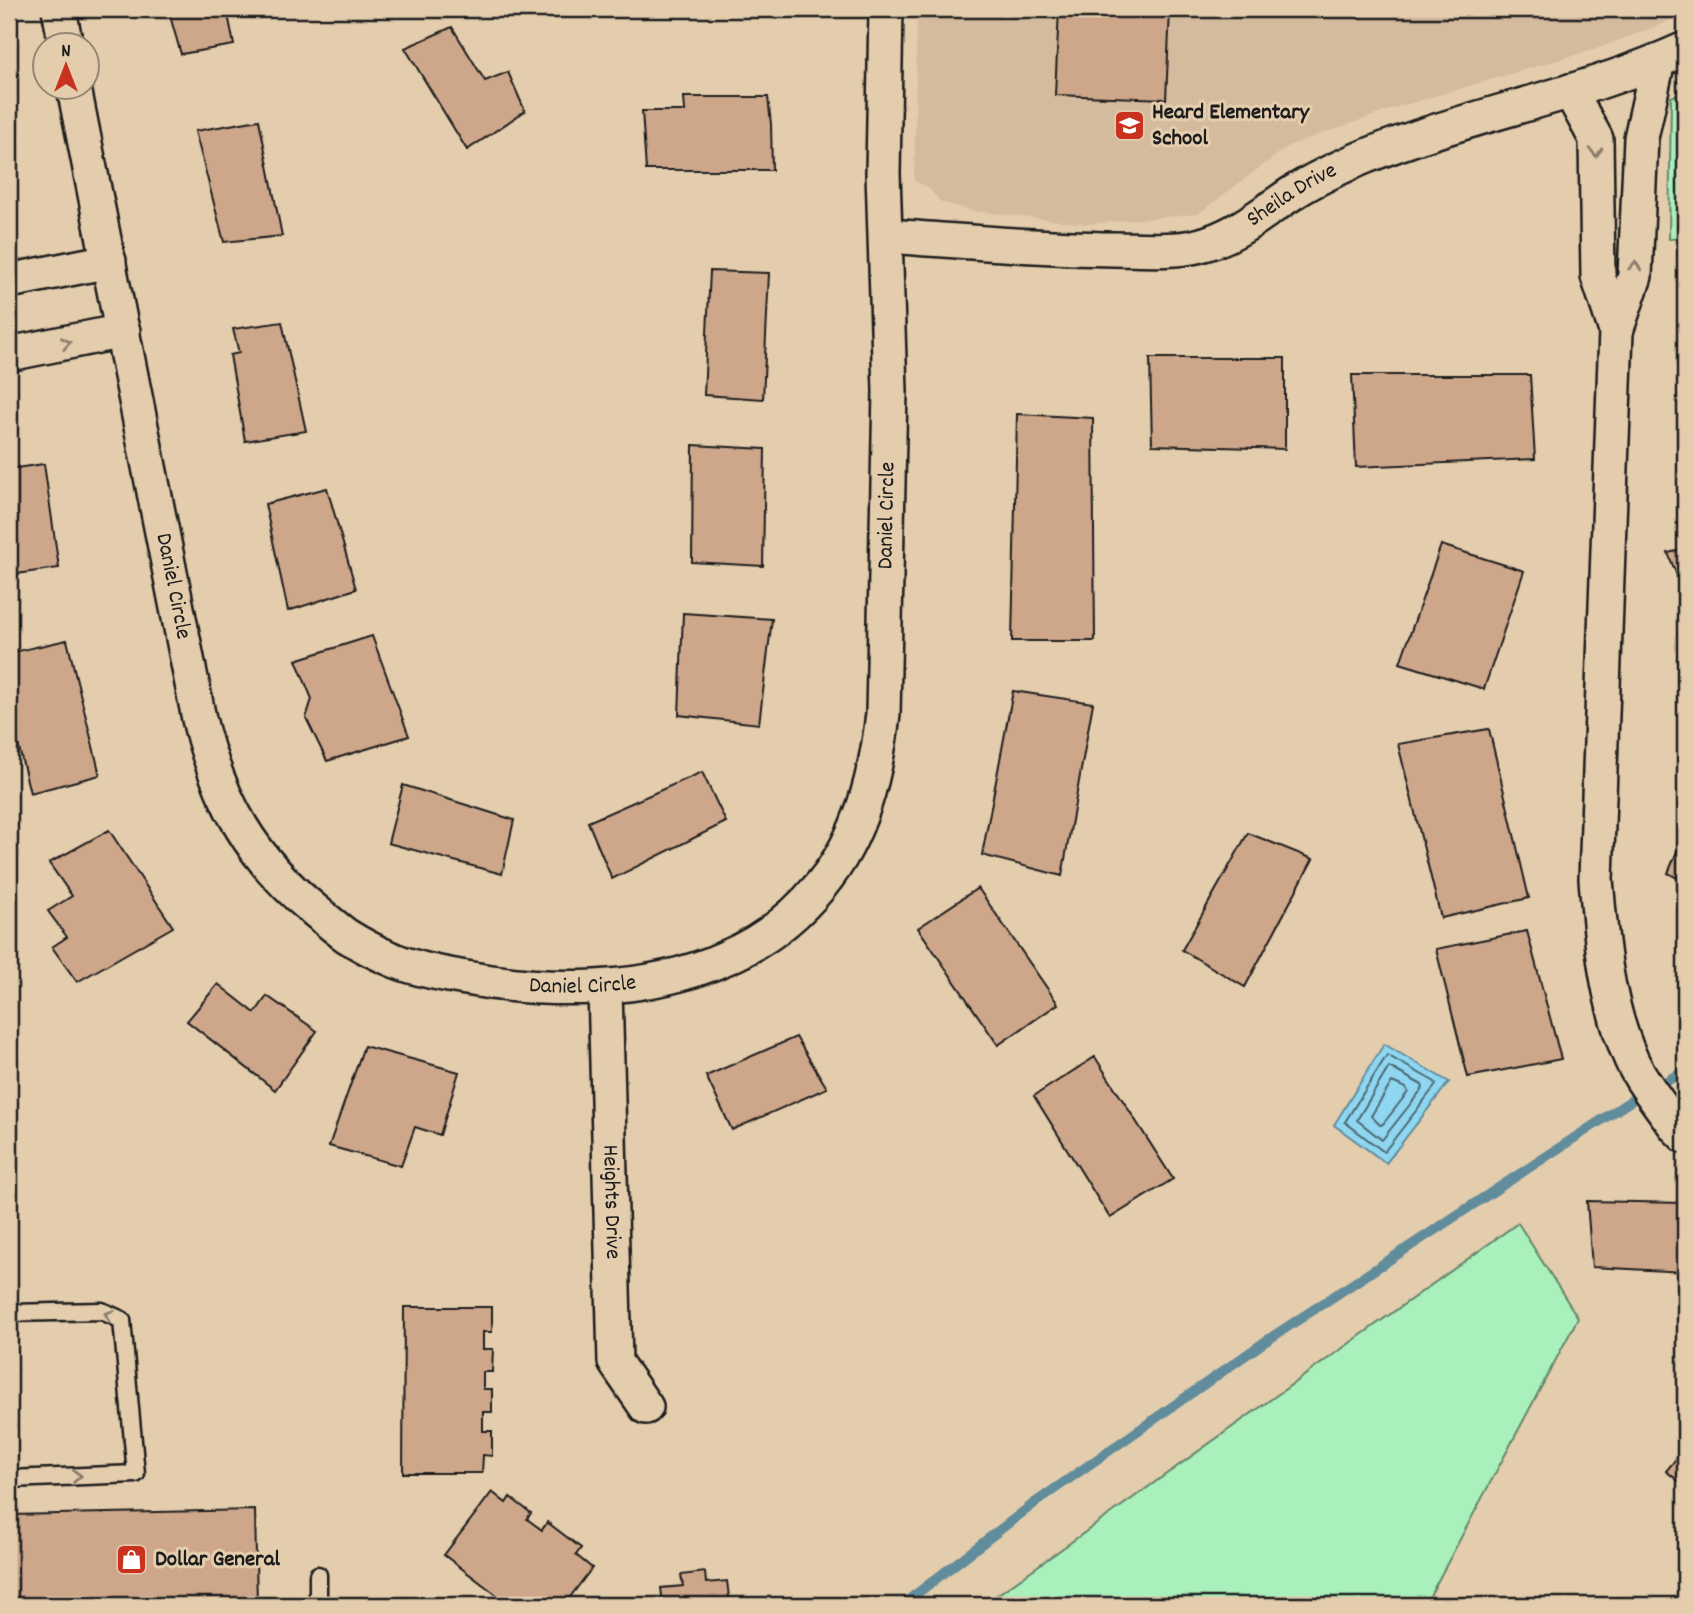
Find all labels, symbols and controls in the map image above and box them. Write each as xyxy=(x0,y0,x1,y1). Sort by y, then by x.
north arrow xyxy=(32,32,102,102)
text: N xyxy=(61,39,71,66)
place label: Heard Elementary School xyxy=(1152,97,1311,156)
school or university icon: Heard Elementary School xyxy=(1112,109,1146,143)
one-way arrow xyxy=(1588,148,1604,158)
street label: Sheila Drive xyxy=(1240,155,1343,236)
one-way arrow xyxy=(1627,260,1642,271)
one-way arrow xyxy=(60,336,72,351)
street label: Daniel Circle xyxy=(870,462,905,570)
street label: Daniel Circle xyxy=(146,530,199,642)
street label: Daniel Circle xyxy=(528,967,638,1004)
street label: Heights Drive xyxy=(593,1144,629,1260)
one-way arrow xyxy=(103,1309,115,1323)
one-way arrow xyxy=(72,1468,83,1484)
shop icon: Dollar General xyxy=(115,1543,149,1577)
place label: Dollar General xyxy=(155,1544,280,1577)

